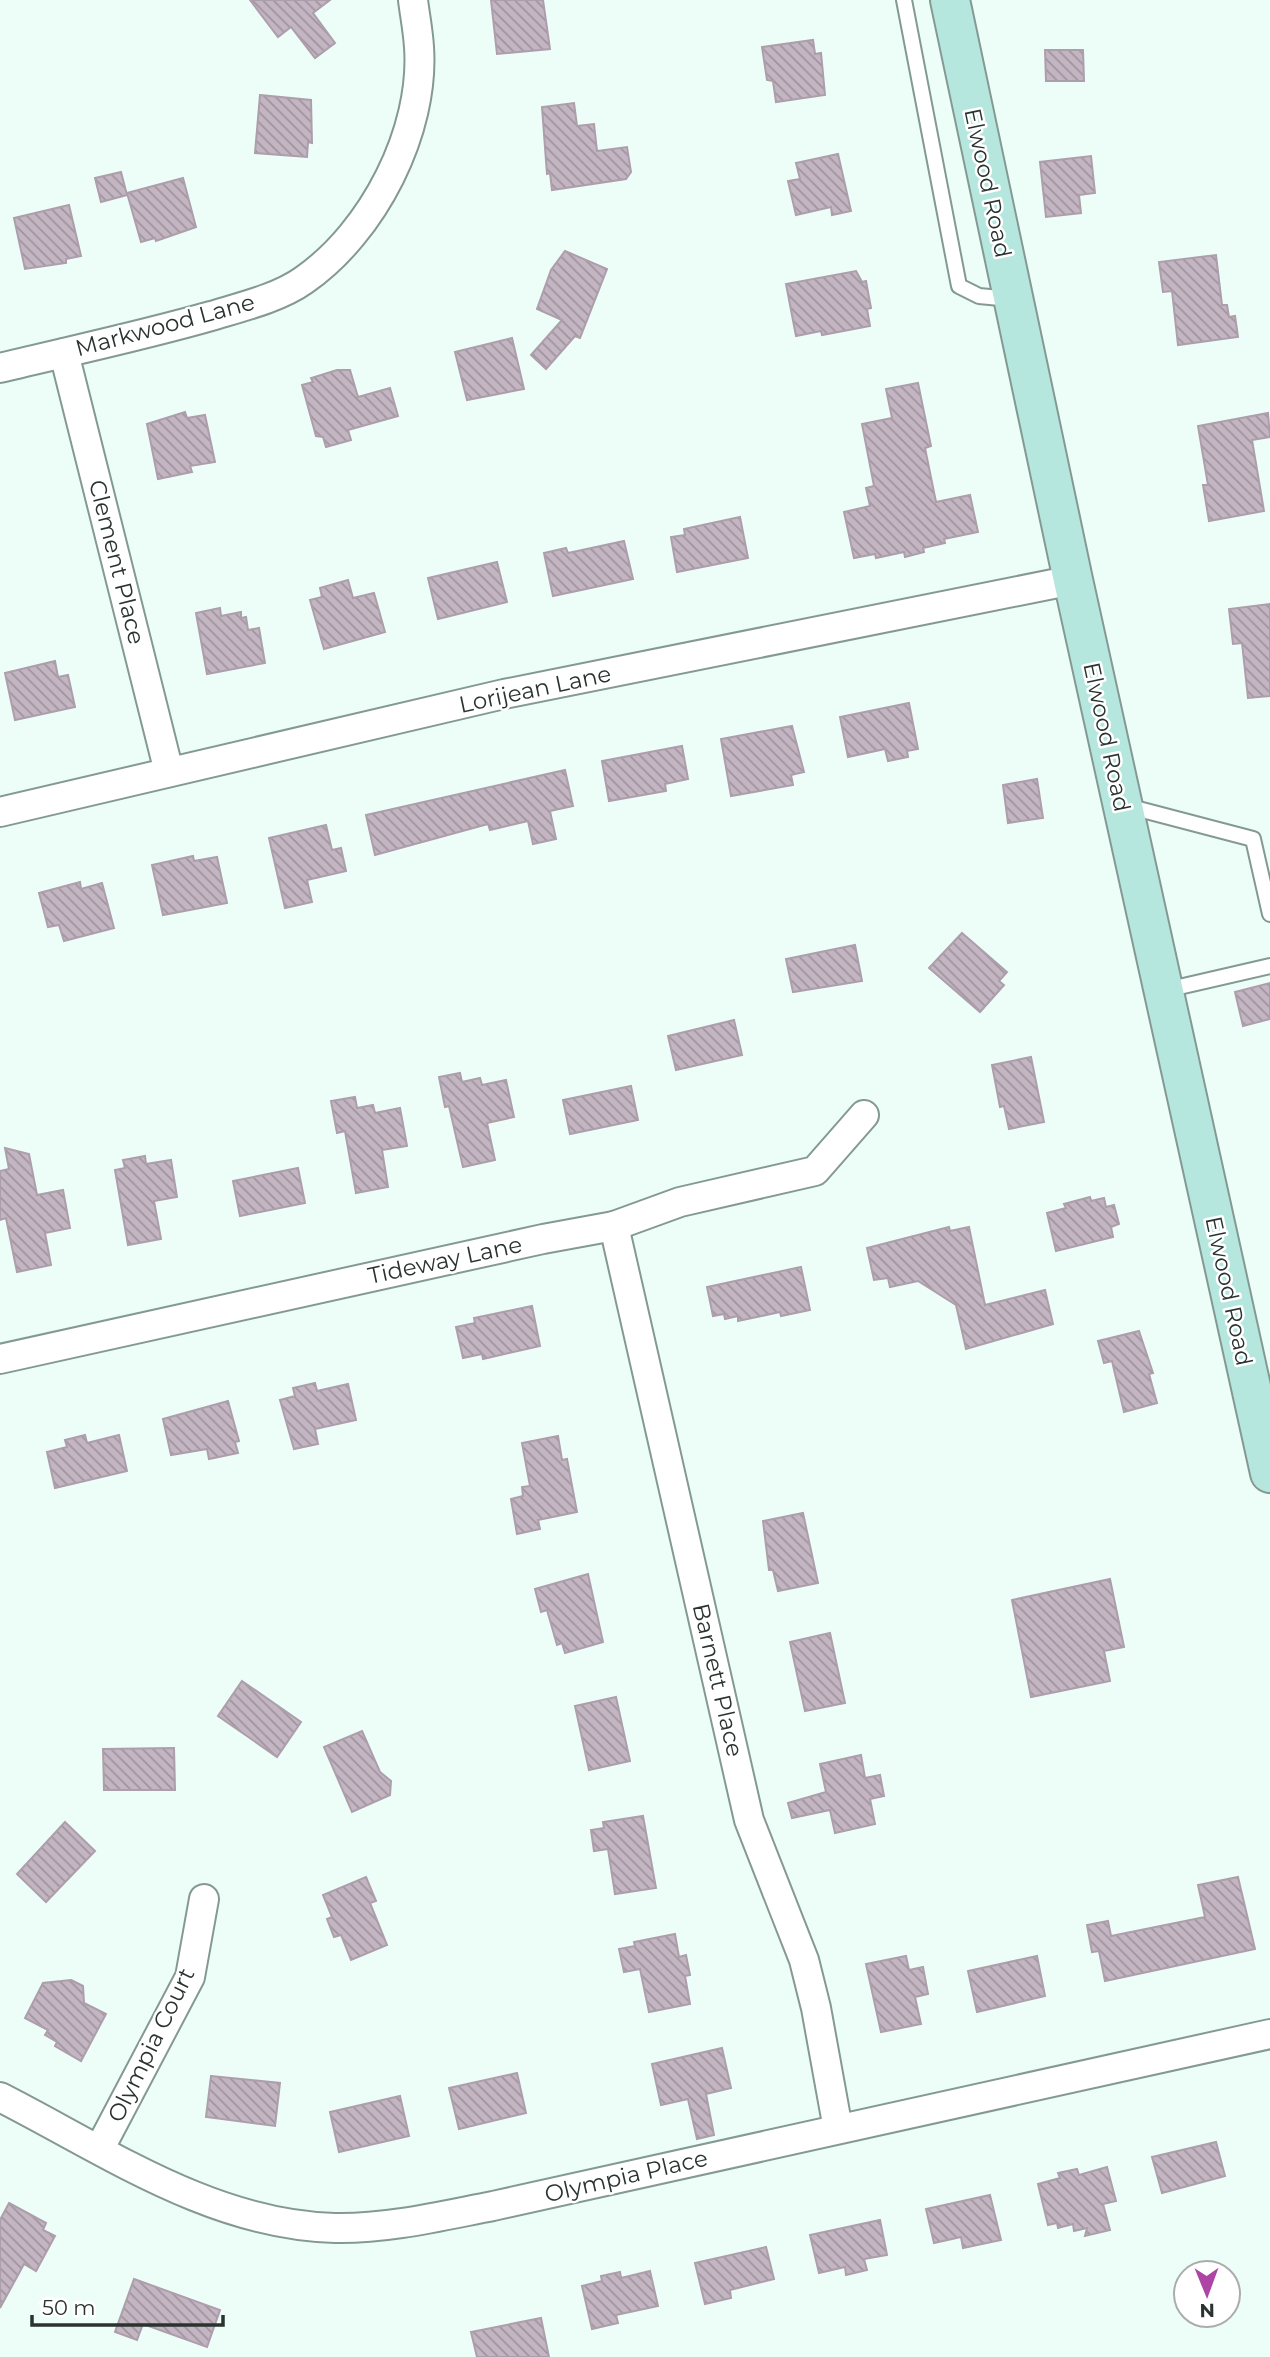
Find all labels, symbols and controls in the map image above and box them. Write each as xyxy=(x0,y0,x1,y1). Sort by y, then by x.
street label: Elwood Road xyxy=(958,106,1018,260)
street label: Markwood Lane xyxy=(72,288,258,362)
street label: Clement Place xyxy=(83,477,151,647)
street label: Lorijean Lane xyxy=(456,659,614,719)
street label: Elwood Road xyxy=(1077,660,1137,814)
street label: Elwood Road xyxy=(1199,1214,1259,1368)
street label: Tideway Lane xyxy=(366,1230,524,1290)
street label: Barnett Place xyxy=(687,1601,749,1759)
street label: Olympia Court xyxy=(102,1963,200,2127)
street label: Olympia Place xyxy=(542,2144,710,2208)
north arrow xyxy=(1172,2259,1242,2329)
scale bar xyxy=(32,2284,222,2328)
text: 50 m xyxy=(42,2295,96,2320)
text: N xyxy=(1199,2299,1215,2322)

